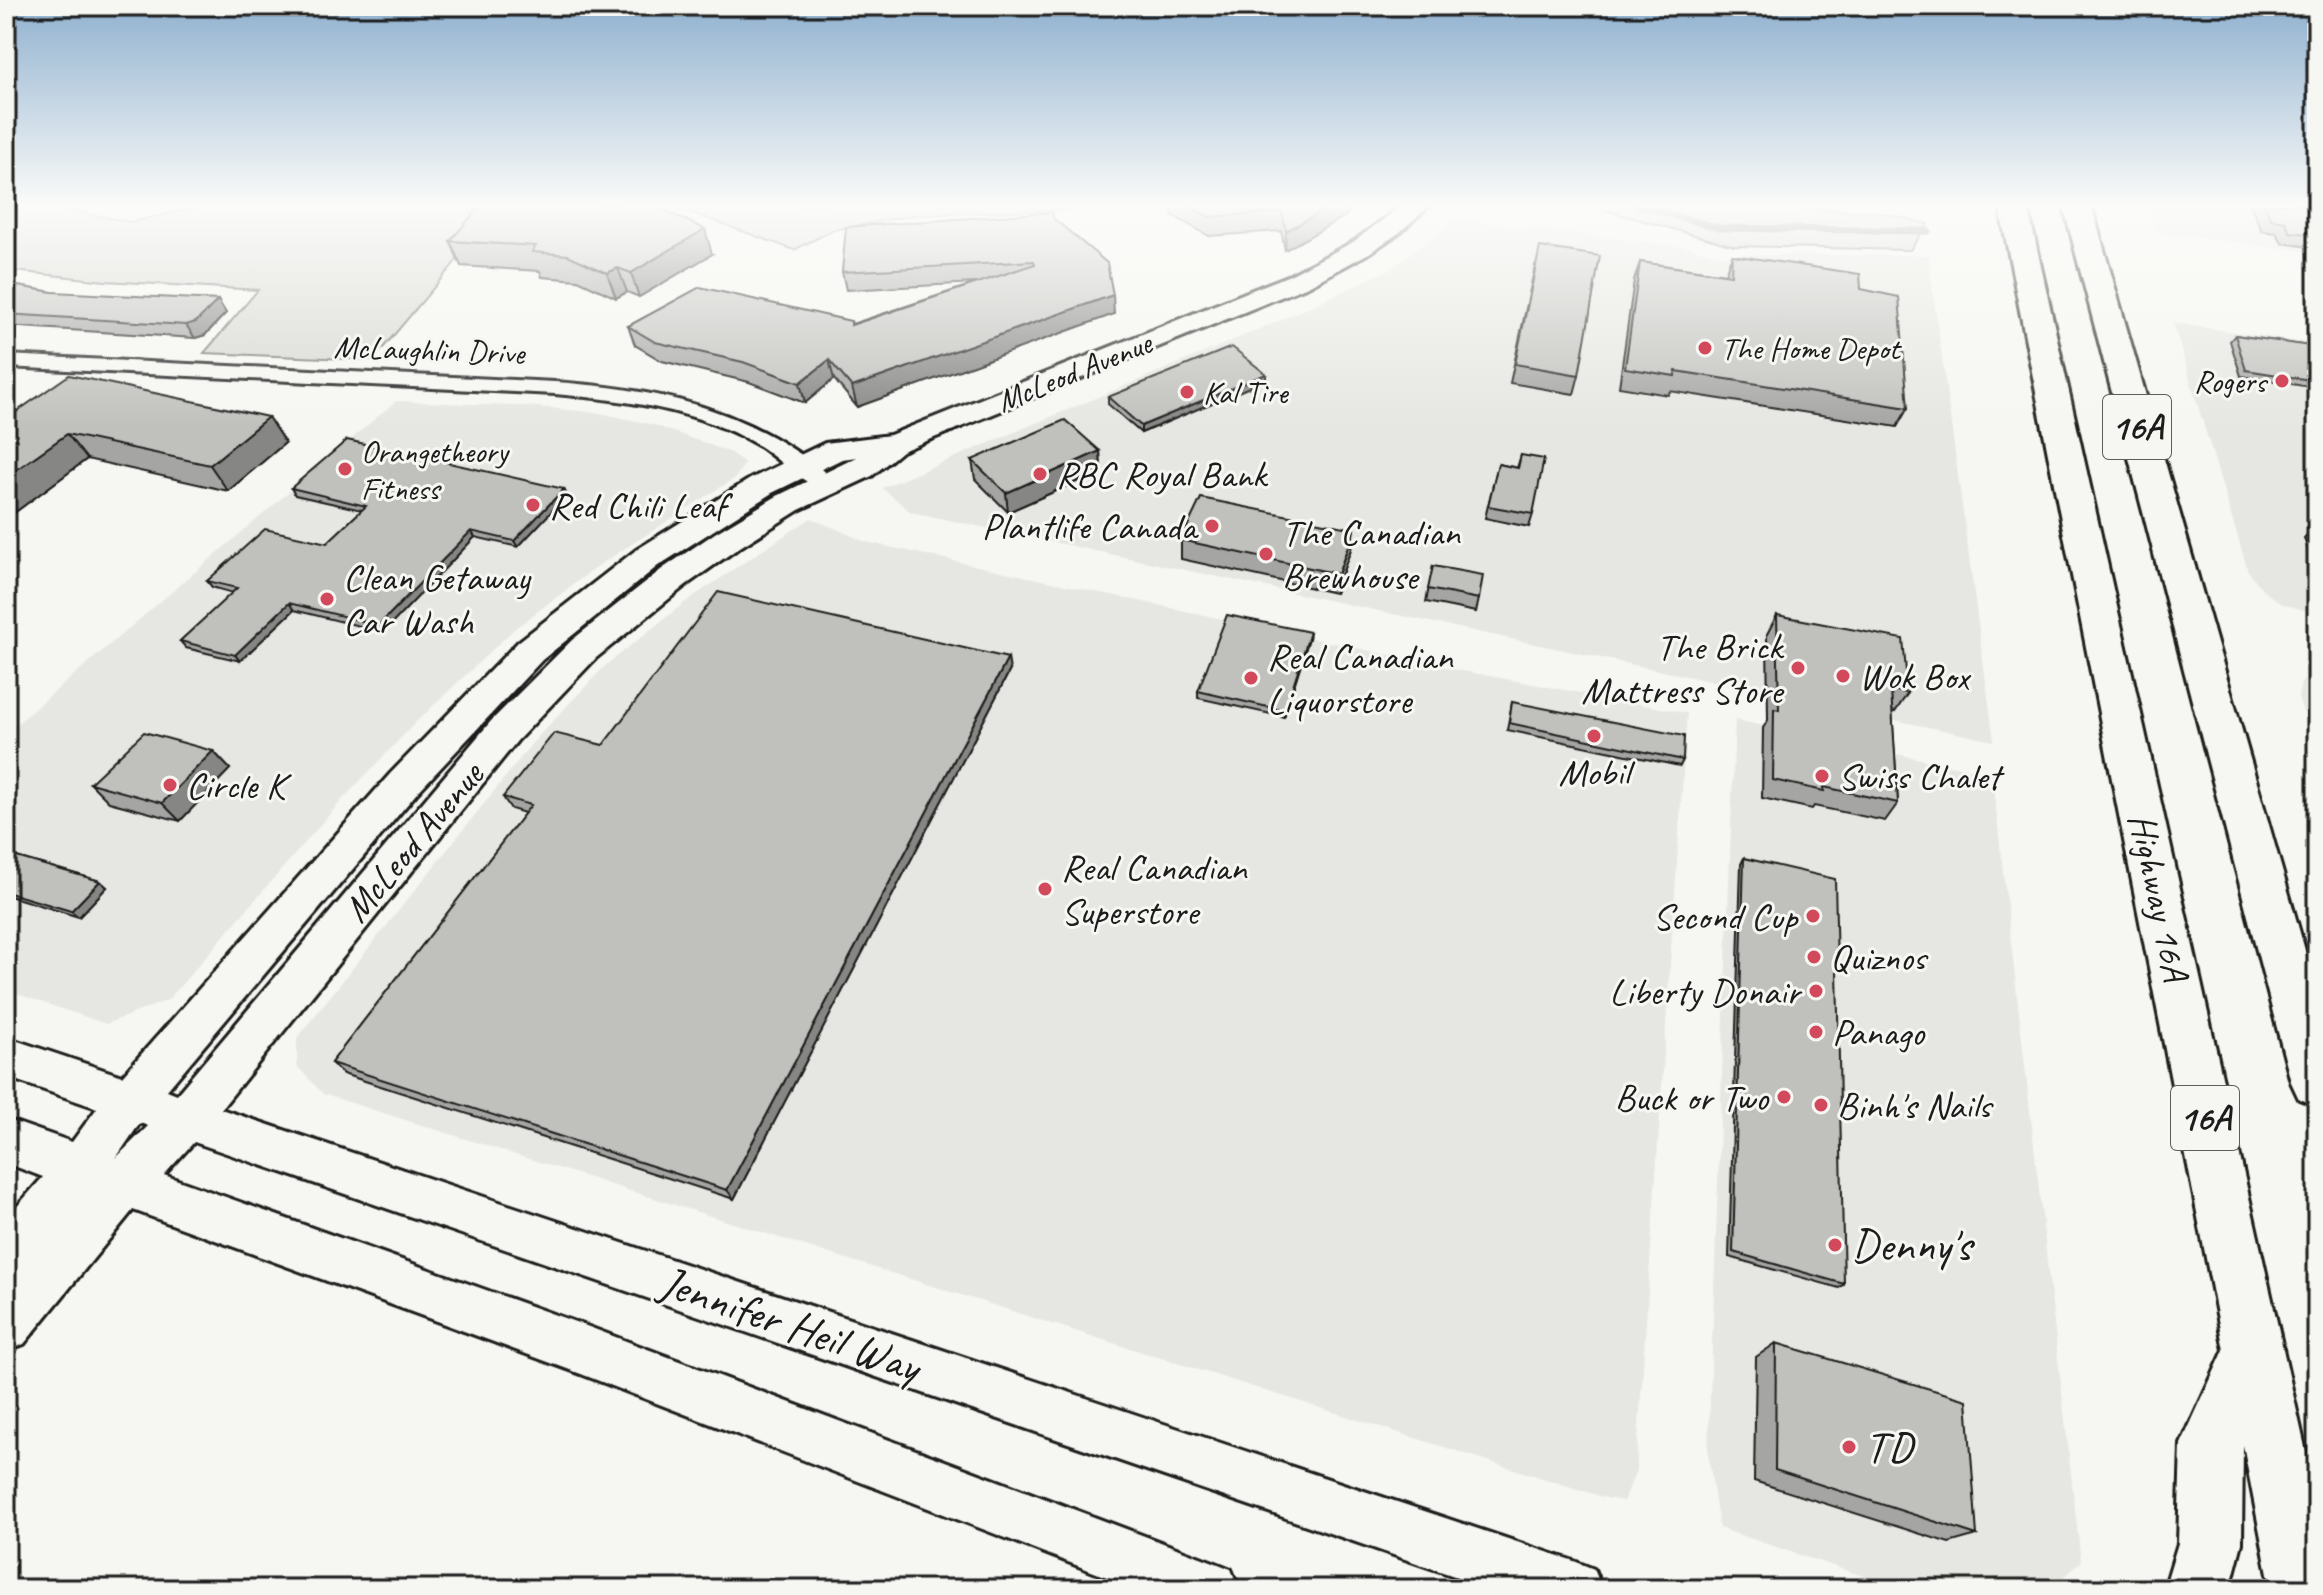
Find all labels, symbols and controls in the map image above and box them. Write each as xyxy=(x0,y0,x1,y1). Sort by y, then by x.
street label: McLeod Avenue xyxy=(991,321,1160,422)
street label: McLaughlin Drive xyxy=(333,326,528,374)
place label: The Home Depot xyxy=(1721,328,1903,369)
marker: The Home Depot xyxy=(1696,339,1714,357)
place label: Rogers xyxy=(2194,361,2269,402)
place label: Kal Tire xyxy=(1203,372,1290,413)
marker: Rogers xyxy=(2273,372,2291,390)
marker: Kal Tire xyxy=(1178,383,1196,401)
road number: 16A xyxy=(2103,395,2171,459)
place label: Orangetheory Fitness xyxy=(361,431,511,509)
place label: RBC Royal Bank xyxy=(1056,451,1269,498)
marker: Orangetheory Fitness xyxy=(336,460,354,478)
marker: RBC Royal Bank xyxy=(1031,465,1049,483)
place label: Red Chili Leaf xyxy=(549,482,734,529)
marker: Red Chili Leaf xyxy=(524,496,542,514)
place label: Plantlife Canada xyxy=(982,503,1199,550)
place label: The Canadian Brewhouse xyxy=(1282,509,1462,600)
marker: Plantlife Canada xyxy=(1203,517,1221,535)
marker: The Canadian Brewhouse xyxy=(1257,545,1275,563)
place label: Clean Getaway Car Wash xyxy=(343,554,532,645)
marker: Clean Getaway Car Wash xyxy=(318,590,336,608)
place label: The Brick Mattress Store xyxy=(1581,623,1785,714)
place label: Real Canadian Liquorstore xyxy=(1267,633,1454,724)
place label: Wok Box xyxy=(1859,653,1972,700)
marker: The Brick Mattress Store xyxy=(1789,659,1807,677)
marker: Wok Box xyxy=(1834,667,1852,685)
marker: Real Canadian Liquorstore xyxy=(1242,669,1260,687)
marker: Mobil xyxy=(1585,727,1603,745)
place label: Mobil xyxy=(1559,749,1636,796)
street label: McLeod Avenue xyxy=(333,751,495,931)
place label: Swiss Chalet xyxy=(1838,753,2006,800)
place label: Circle K xyxy=(186,762,292,809)
marker: Swiss Chalet xyxy=(1813,767,1831,785)
marker: Circle K xyxy=(161,776,179,794)
street label: Highway 16A xyxy=(2118,809,2200,987)
place label: Real Canadian Superstore xyxy=(1061,844,1248,935)
marker: Real Canadian Superstore xyxy=(1036,880,1054,898)
place label: Second Cup xyxy=(1652,893,1799,940)
marker: Second Cup xyxy=(1804,907,1822,925)
place label: Quiznos xyxy=(1830,934,1929,981)
marker: Quiznos xyxy=(1805,948,1823,966)
place label: Liberty Donair xyxy=(1609,968,1803,1015)
marker: Liberty Donair xyxy=(1807,982,1825,1000)
place label: Panago xyxy=(1832,1009,1926,1056)
marker: Panago xyxy=(1807,1023,1825,1041)
place label: Buck or Two xyxy=(1615,1074,1770,1121)
place label: Binh's Nails xyxy=(1837,1082,1994,1129)
road number: 16A xyxy=(2171,1086,2239,1150)
marker: Buck or Two xyxy=(1775,1088,1793,1106)
marker: Binh's Nails xyxy=(1812,1096,1830,1114)
place label: Denny's xyxy=(1851,1216,1975,1274)
marker: Denny's xyxy=(1826,1236,1844,1254)
street label: Jennifer Heil Way xyxy=(651,1252,931,1397)
place label: TD xyxy=(1865,1418,1916,1476)
marker: TD xyxy=(1840,1438,1858,1456)

